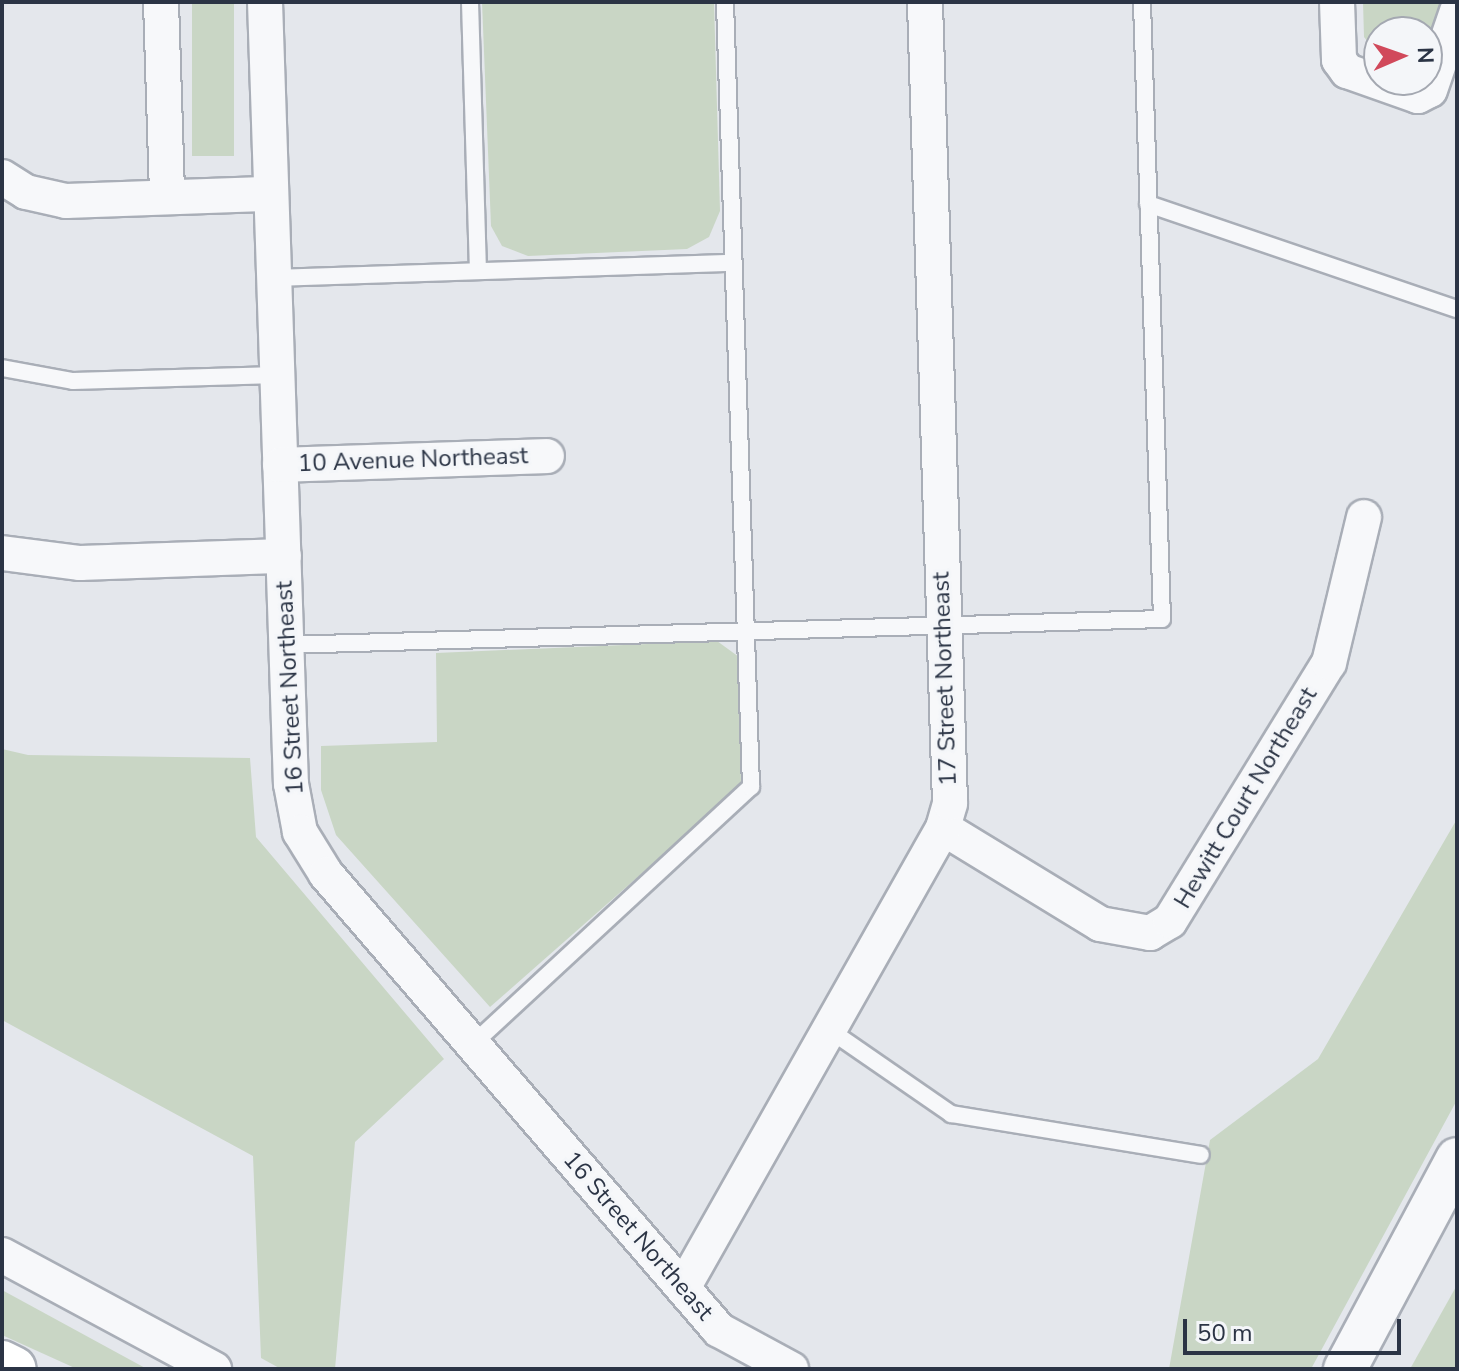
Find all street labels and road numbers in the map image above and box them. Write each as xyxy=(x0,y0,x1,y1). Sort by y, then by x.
street label: 10 Avenue Northeast xyxy=(297,442,529,478)
street label: 17 Street Northeast xyxy=(927,571,963,787)
street label: 16 Street Northeast xyxy=(270,580,310,796)
street label: Hewitt Court Northeast xyxy=(1169,682,1323,914)
street label: 16 Street Northeast xyxy=(557,1146,719,1326)

